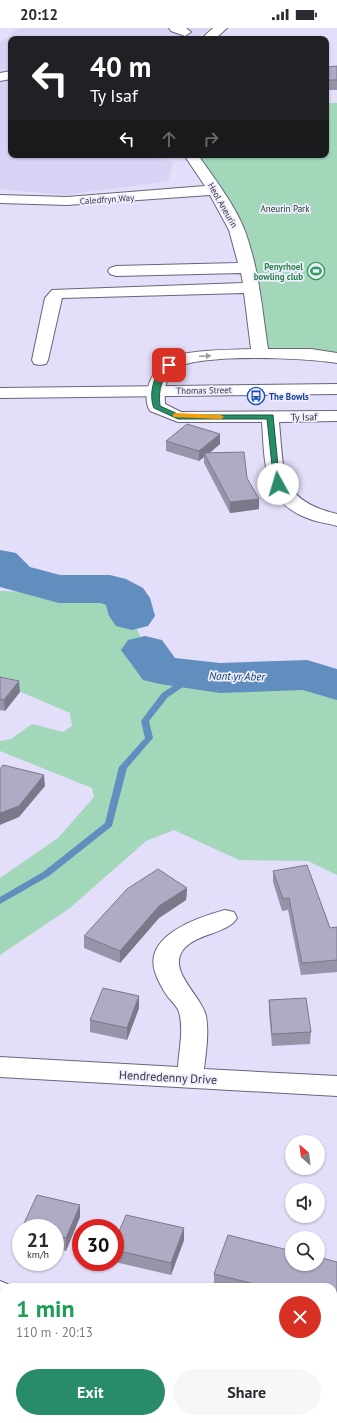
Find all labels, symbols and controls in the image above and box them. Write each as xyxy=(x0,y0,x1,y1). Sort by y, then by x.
text: 20:12 xyxy=(20,5,58,24)
text: 40 m xyxy=(90,48,151,85)
icon: left xyxy=(24,52,76,104)
text: Ty Isaf xyxy=(90,84,138,107)
icon: left xyxy=(116,128,138,150)
icon: ahead xyxy=(158,128,180,150)
icon: right xyxy=(200,128,222,150)
street label: Heol Aneurin xyxy=(206,181,240,230)
street label: Caledfryn Way xyxy=(79,192,135,206)
park label: Aneurin Park xyxy=(261,203,310,214)
place label: Penyrhoel bowling club xyxy=(254,261,303,282)
sports icon: Penyrhoel bowling club xyxy=(306,261,326,281)
pin xyxy=(152,348,186,382)
one-way arrow xyxy=(199,353,211,360)
icon: arrive xyxy=(158,354,180,376)
street label: Thomas Street xyxy=(176,384,232,396)
bus stop icon: The Bowls xyxy=(246,386,266,406)
place label: The Bowls xyxy=(269,391,309,402)
street label: Ty Isaf xyxy=(291,410,318,424)
position arrow xyxy=(257,463,299,505)
water label: Nant yr Aber xyxy=(209,669,266,684)
street label: Hendredenny Drive xyxy=(119,1067,217,1087)
north arrow xyxy=(285,1135,325,1175)
map controls xyxy=(285,1135,325,1271)
button: sound xyxy=(285,1183,325,1223)
speed limit sign: 30 xyxy=(72,1219,124,1271)
text: 21 xyxy=(27,1227,49,1253)
button: search xyxy=(285,1231,325,1271)
text: km/h xyxy=(27,1248,49,1261)
text: 1 min xyxy=(16,1293,75,1324)
button: close xyxy=(279,1296,321,1338)
text: 110 m · 20:13 xyxy=(16,1324,93,1341)
button: Exit xyxy=(16,1369,165,1415)
button: Share xyxy=(173,1369,321,1415)

